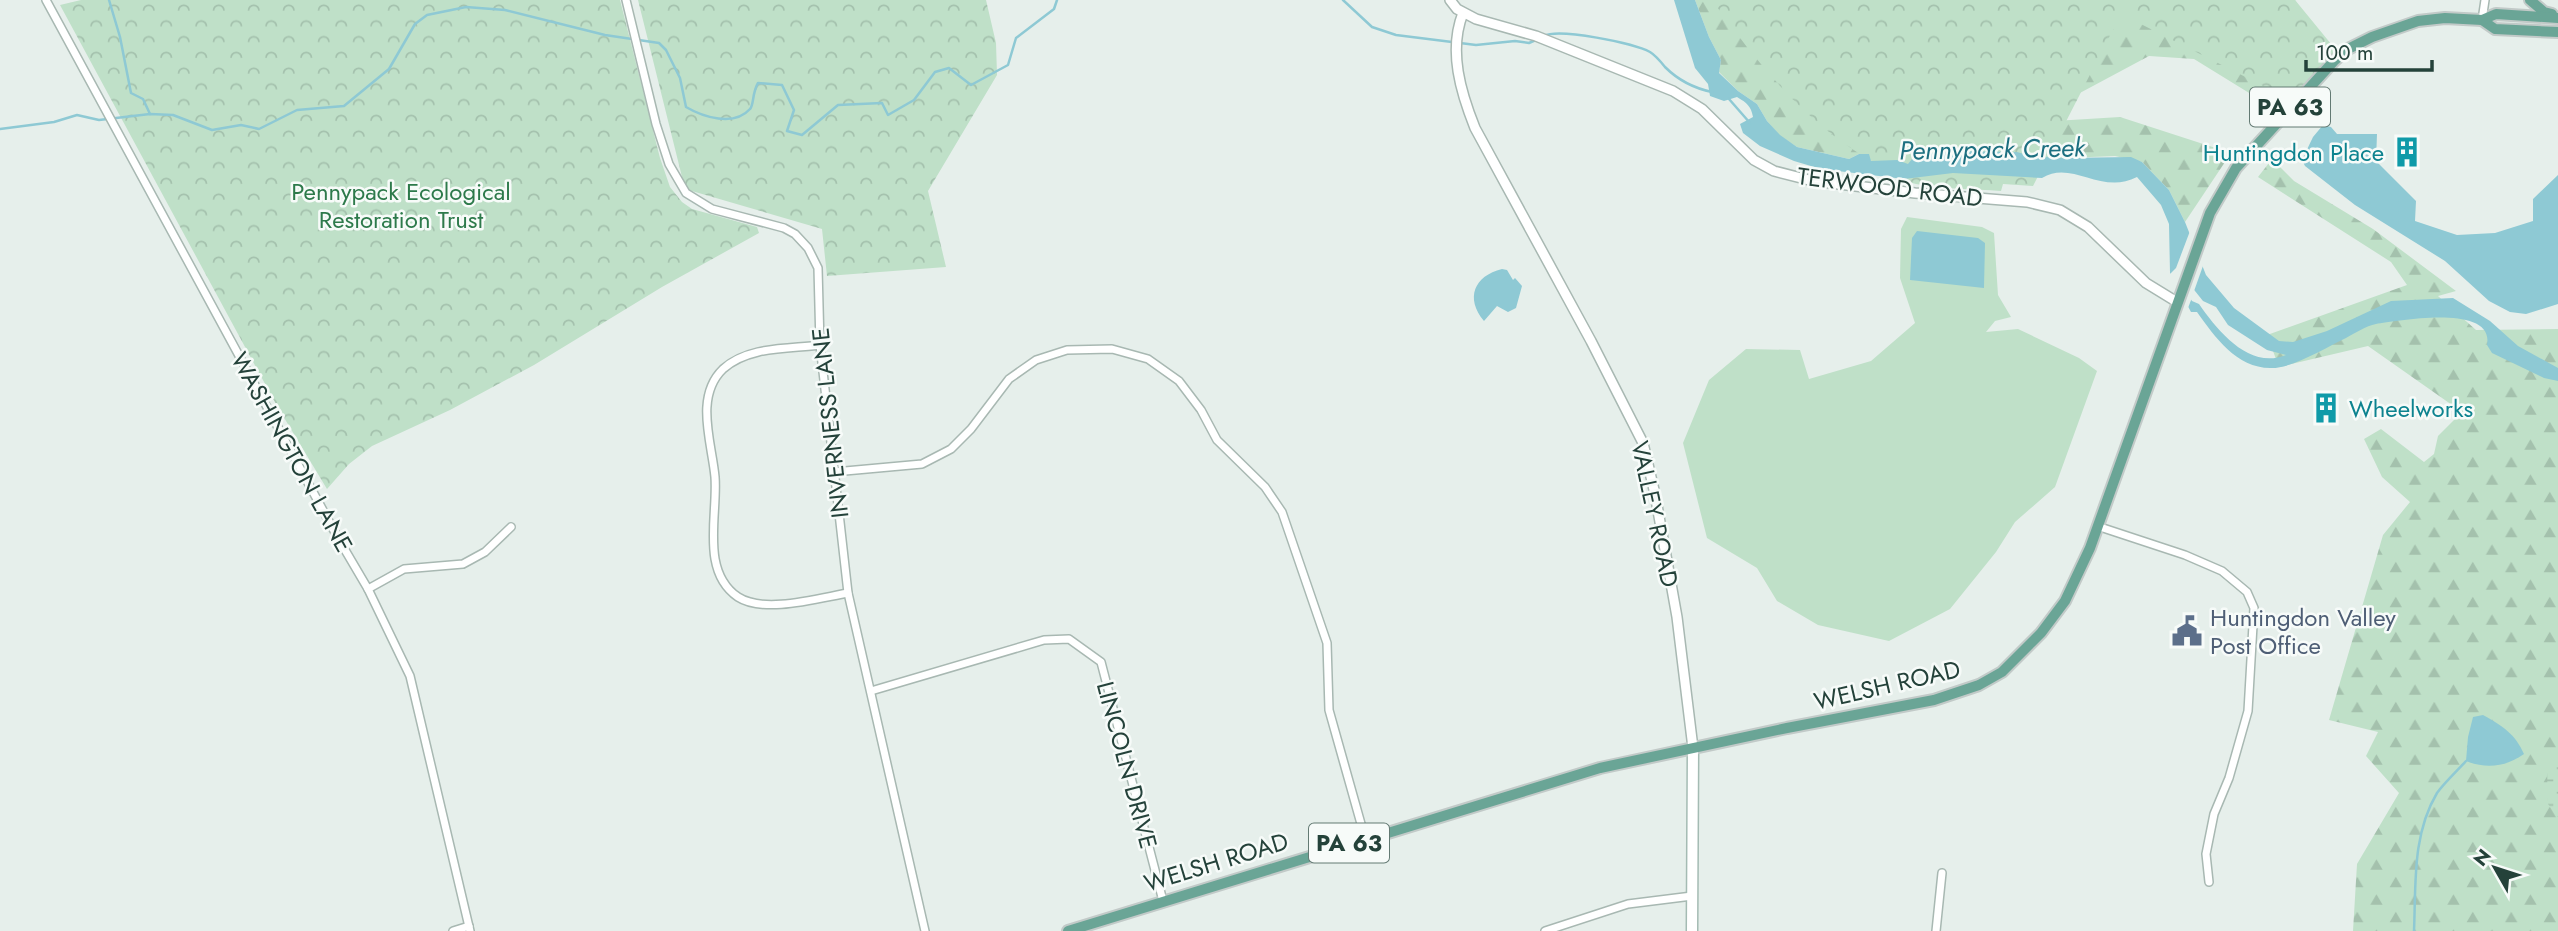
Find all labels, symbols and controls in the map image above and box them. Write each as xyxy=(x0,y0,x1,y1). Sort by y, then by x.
scale bar xyxy=(2306,28,2432,72)
text: 100 m xyxy=(2316,38,2373,68)
road number: PA 63 xyxy=(2250,88,2330,127)
water label: Pennypack Creek xyxy=(1899,128,2087,170)
place label: Huntingdon Place xyxy=(2203,135,2384,170)
building icon: Huntingdon Place xyxy=(2390,135,2424,169)
street label: TERWOOD ROAD xyxy=(1795,158,1985,216)
park label: Pennypack Ecological Restoration Trust xyxy=(291,174,511,237)
street label: INVERNESS LANE xyxy=(803,326,857,520)
street label: WASHINGTON LANE xyxy=(222,346,362,558)
building icon: Wheelworks xyxy=(2309,391,2343,425)
place label: Wheelworks xyxy=(2349,391,2473,426)
street label: VALLEY ROAD xyxy=(1622,438,1688,590)
place label: Huntingdon Valley Post Office xyxy=(2210,600,2396,663)
public building icon: Huntingdon Valley Post Office xyxy=(2170,614,2204,648)
street label: WELSH ROAD xyxy=(1810,651,1964,719)
street label: LINCOLN DRIVE xyxy=(1088,677,1166,853)
street label: WELSH ROAD xyxy=(1140,823,1292,901)
road number: PA 63 xyxy=(1309,824,1389,862)
north arrow xyxy=(2460,833,2530,903)
text: N xyxy=(2467,843,2497,872)

